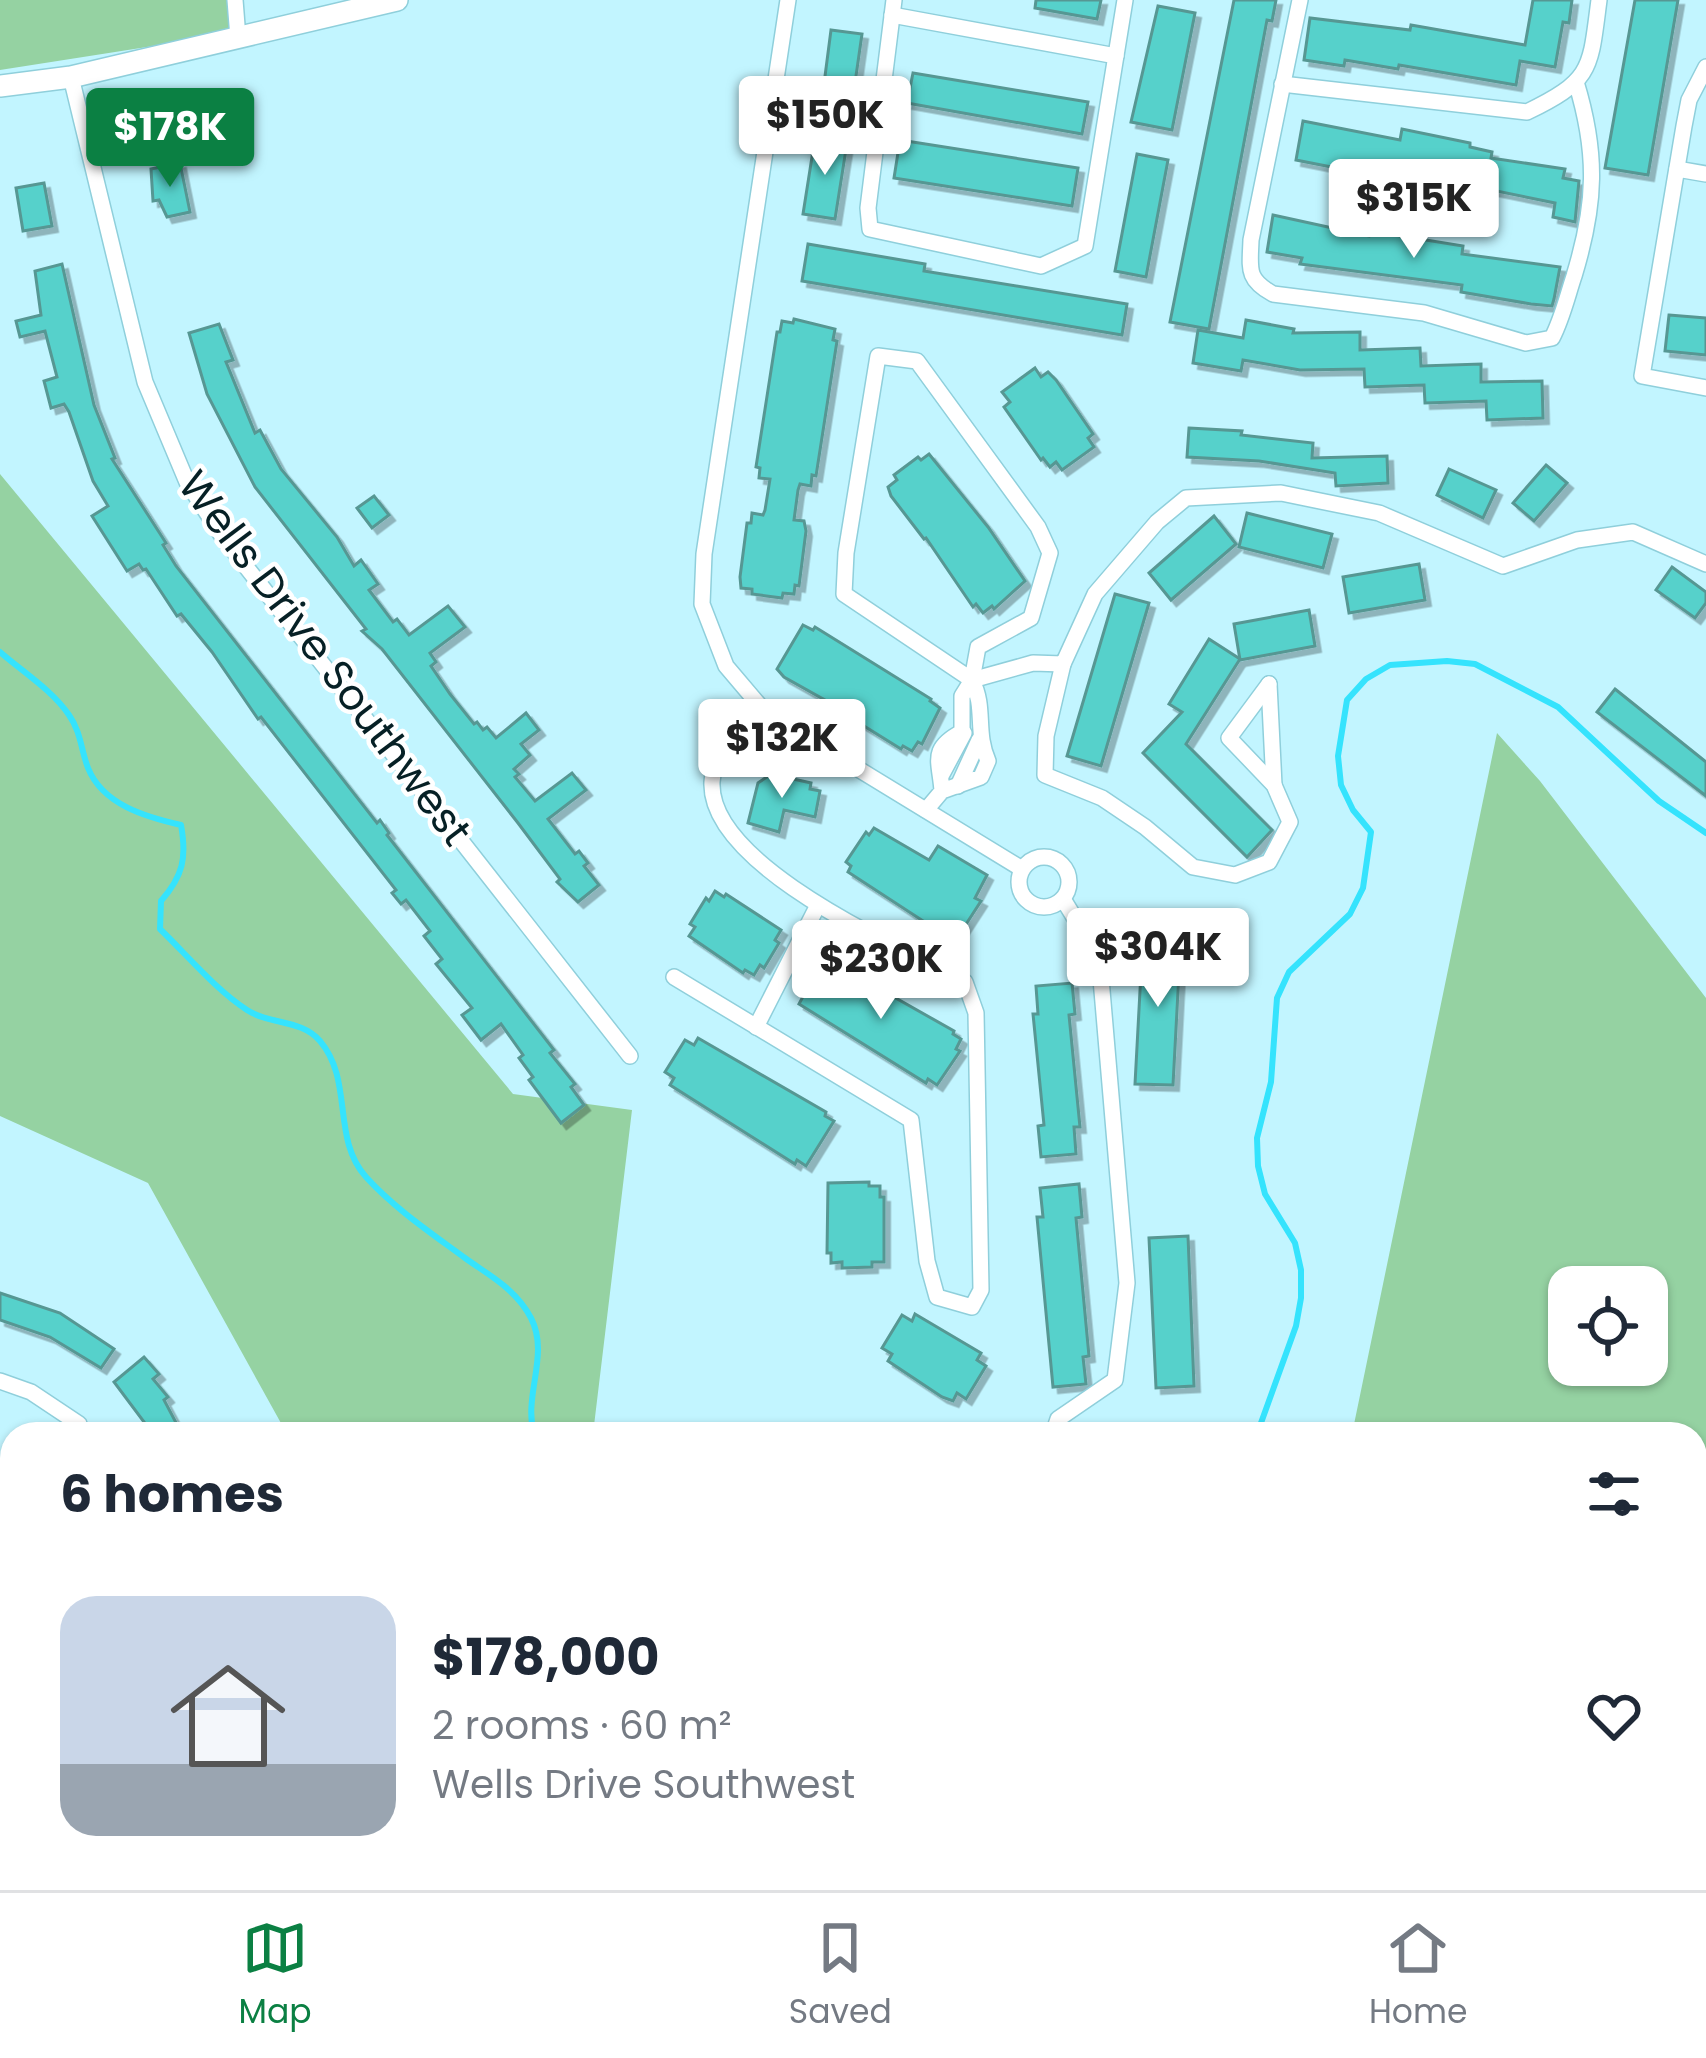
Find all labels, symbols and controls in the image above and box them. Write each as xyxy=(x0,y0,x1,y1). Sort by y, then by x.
pin: $150K xyxy=(741,76,909,178)
text: $150K xyxy=(766,87,884,142)
pin: $178K xyxy=(86,88,254,190)
text: $178K xyxy=(113,99,227,154)
pin: $315K xyxy=(1330,159,1498,261)
text: $315K xyxy=(1356,170,1472,225)
street label: Wells Drive Southwest xyxy=(164,458,486,858)
pin: $132K xyxy=(698,699,866,801)
text: $132K xyxy=(725,710,839,765)
pin: $304K xyxy=(1074,908,1242,1010)
text: $304K xyxy=(1094,919,1222,974)
pin: $230K xyxy=(797,920,965,1022)
text: $230K xyxy=(819,931,943,986)
map controls xyxy=(1548,1266,1668,1386)
button: locate xyxy=(1548,1266,1668,1386)
text: 6 homes xyxy=(60,1458,284,1530)
icon: filters xyxy=(1581,1461,1647,1527)
text: $178,000 xyxy=(432,1621,659,1693)
icon: home xyxy=(156,1644,300,1788)
icon: heart xyxy=(1581,1683,1647,1749)
text: 2 rooms · 60 m² xyxy=(432,1698,732,1753)
text: Wells Drive Southwest xyxy=(432,1757,855,1812)
tab: Map xyxy=(239,1915,312,2037)
tab: Saved xyxy=(789,1915,892,2037)
tab: Home xyxy=(1369,1915,1467,2037)

